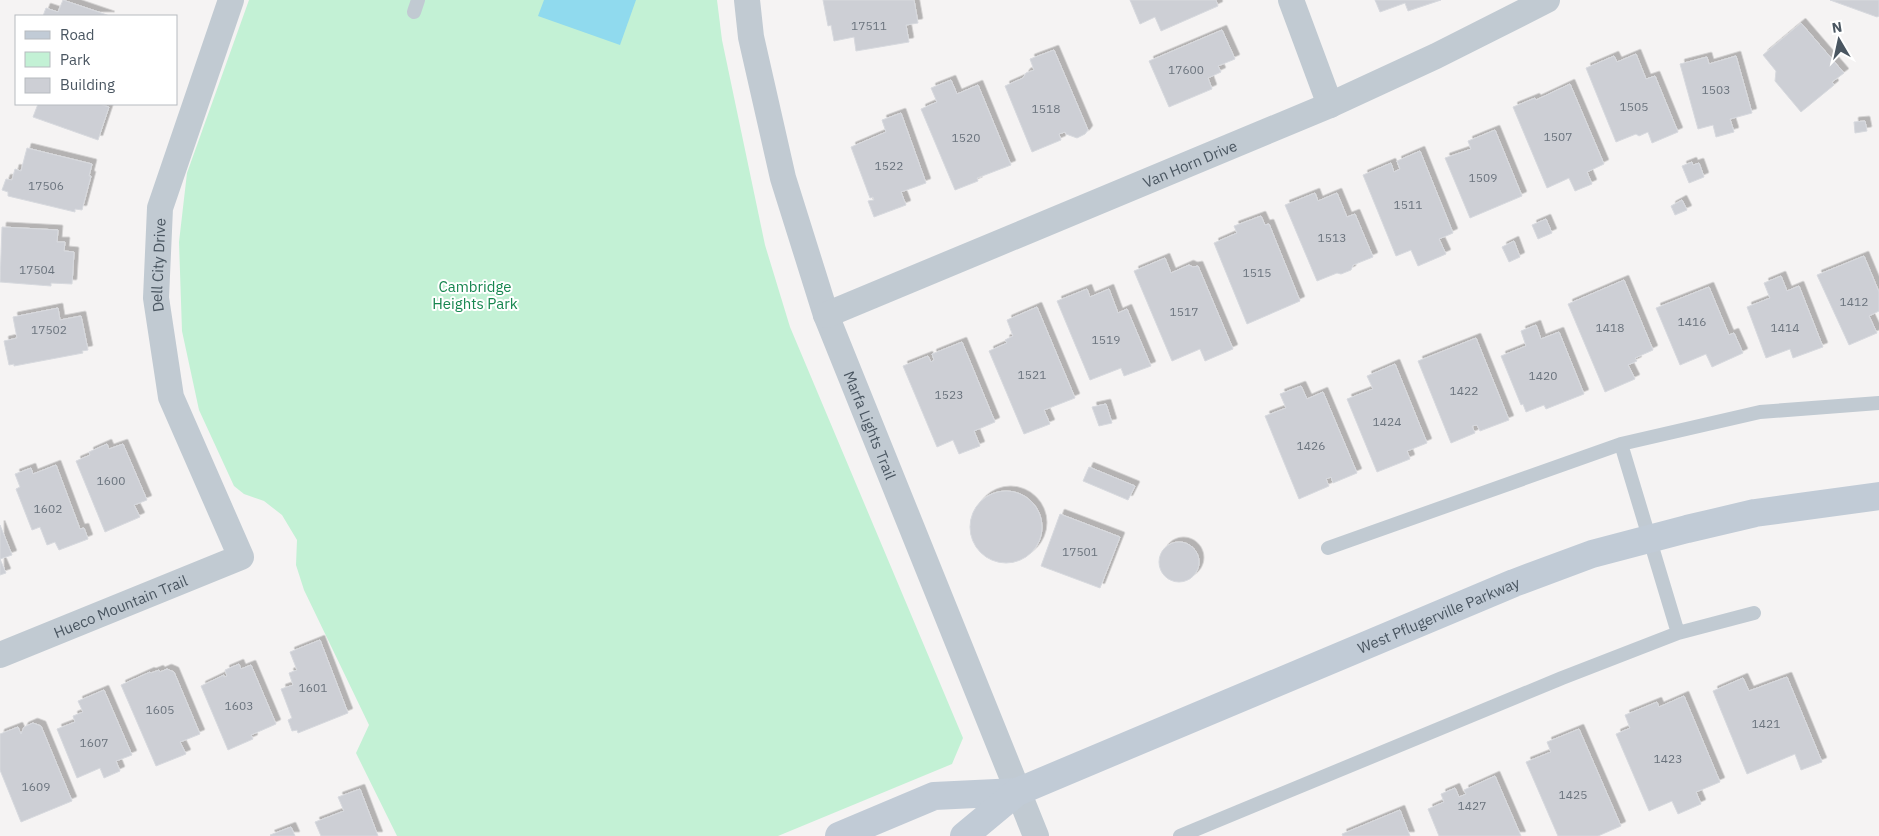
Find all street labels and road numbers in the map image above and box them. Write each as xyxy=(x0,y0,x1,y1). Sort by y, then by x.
street label: Van Horn Drive xyxy=(1140,135,1240,192)
street label: Dell City Drive xyxy=(146,217,169,313)
street label: Marfa Lights Trail xyxy=(840,368,901,482)
street label: Hueco Mountain Trail xyxy=(51,570,190,642)
street label: West Pflugerville Parkway xyxy=(1354,572,1522,657)

